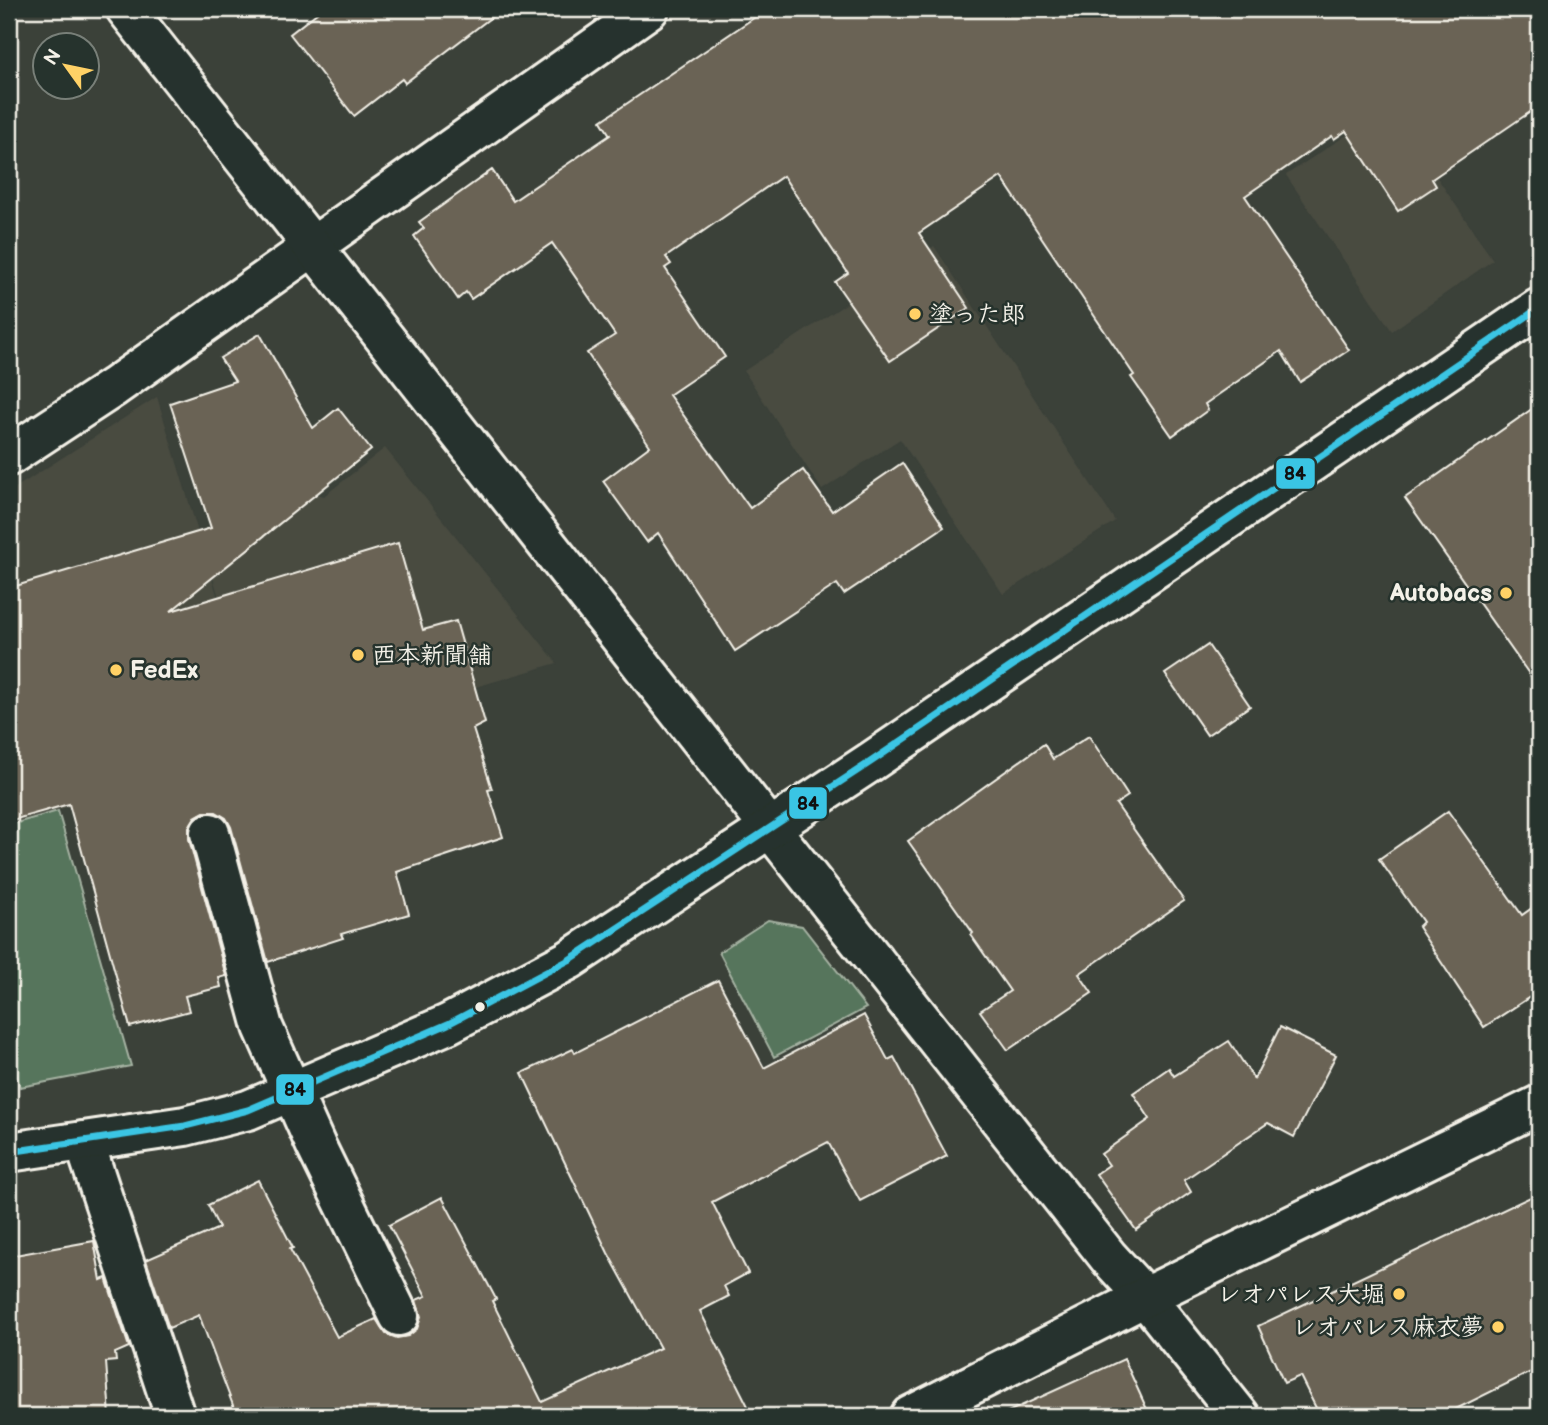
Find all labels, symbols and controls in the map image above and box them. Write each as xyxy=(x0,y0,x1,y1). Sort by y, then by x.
north arrow xyxy=(32,32,102,102)
text: N xyxy=(39,45,67,70)
place label: 塗った郎 xyxy=(929,300,1025,329)
marker: 塗った郎 xyxy=(907,306,923,322)
line badge: 84 xyxy=(1275,457,1316,490)
text: 84 xyxy=(1284,463,1306,486)
place label: Autobacs xyxy=(1389,579,1492,608)
marker: Autobacs xyxy=(1498,585,1514,601)
place label: 西本新聞舗 xyxy=(372,641,492,670)
marker: 西本新聞舗 xyxy=(350,647,366,663)
place label: FedEx xyxy=(130,656,198,685)
marker: FedEx xyxy=(108,662,124,678)
line badge: 84 xyxy=(788,786,828,820)
text: 84 xyxy=(797,793,819,816)
unlabelled marker xyxy=(473,1000,487,1014)
line badge: 84 xyxy=(275,1073,315,1106)
text: 84 xyxy=(284,1079,306,1102)
place label: レオパレス大堀 xyxy=(1217,1280,1385,1309)
marker: レオパレス大堀 xyxy=(1391,1286,1407,1302)
place label: レオパレス麻衣夢 xyxy=(1292,1313,1484,1342)
marker: レオパレス麻衣夢 xyxy=(1490,1319,1506,1335)

